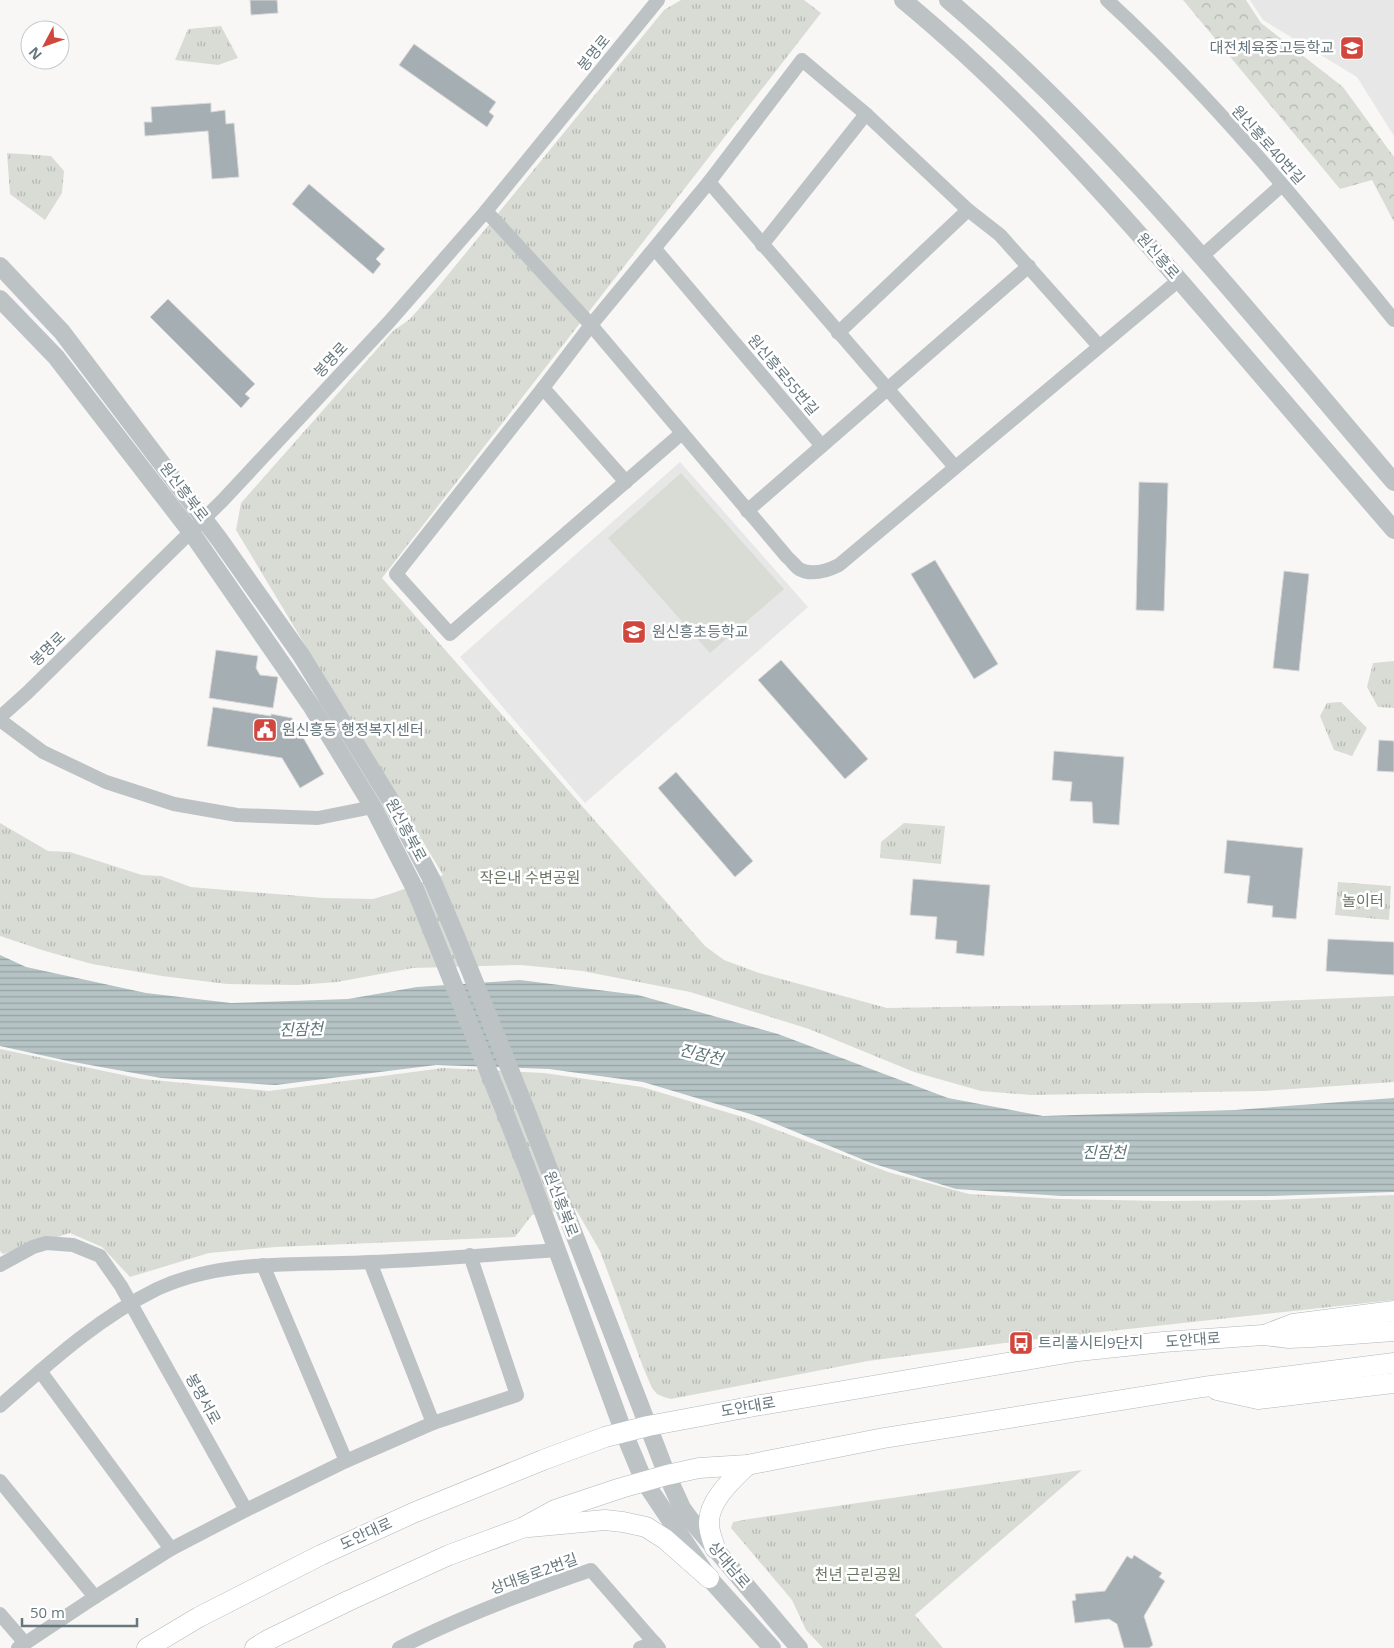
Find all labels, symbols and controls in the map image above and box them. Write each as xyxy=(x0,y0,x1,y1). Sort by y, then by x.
north arrow xyxy=(20,20,70,70)
street label: 봉명로 xyxy=(572,30,614,75)
school or university icon: 대전체육중고등학교 xyxy=(1339,35,1365,61)
place label: 대전체육중고등학교 xyxy=(1210,37,1334,57)
text: N xyxy=(24,43,46,64)
street label: 원신흥로40번길 xyxy=(1228,100,1310,188)
street label: 원신흥로 xyxy=(1133,228,1184,283)
street label: 원신흥로55번길 xyxy=(744,330,824,419)
street label: 봉명로 xyxy=(309,337,352,381)
street label: 원신흥북로 xyxy=(156,458,214,525)
school or university icon: 원신흥초등학교 xyxy=(621,619,647,645)
place label: 원신흥초등학교 xyxy=(652,621,749,641)
street label: 봉명로 xyxy=(25,627,69,670)
public building icon: 원신흥동 행정복지센터 xyxy=(252,717,278,743)
place label: 원신흥동 행정복지센터 xyxy=(282,719,424,739)
street label: 원신흥북로 xyxy=(382,794,432,865)
park label: 작은내 수변공원 xyxy=(480,867,580,887)
park label: 놀이터 xyxy=(1342,890,1384,910)
water label: 진잠천 xyxy=(279,1017,326,1041)
water label: 진잠천 xyxy=(677,1038,727,1071)
water label: 진잠천 xyxy=(1082,1141,1128,1163)
street label: 원신흥북로 xyxy=(540,1168,584,1239)
street label: 도안대로 xyxy=(1165,1327,1221,1351)
bus stop icon: 트리풀시티9단지 xyxy=(1008,1330,1034,1356)
place label: 트리풀시티9단지 xyxy=(1038,1332,1143,1352)
street label: 봉명서로 xyxy=(182,1370,226,1428)
street label: 도안대로 xyxy=(719,1391,777,1421)
street label: 도안대로 xyxy=(336,1512,395,1554)
street label: 상대남로 xyxy=(704,1537,755,1592)
street label: 상대동로2번길 xyxy=(487,1548,580,1598)
park label: 천년 근린공원 xyxy=(815,1564,901,1584)
scale bar xyxy=(22,1596,138,1628)
text: 50 m xyxy=(30,1602,65,1622)

